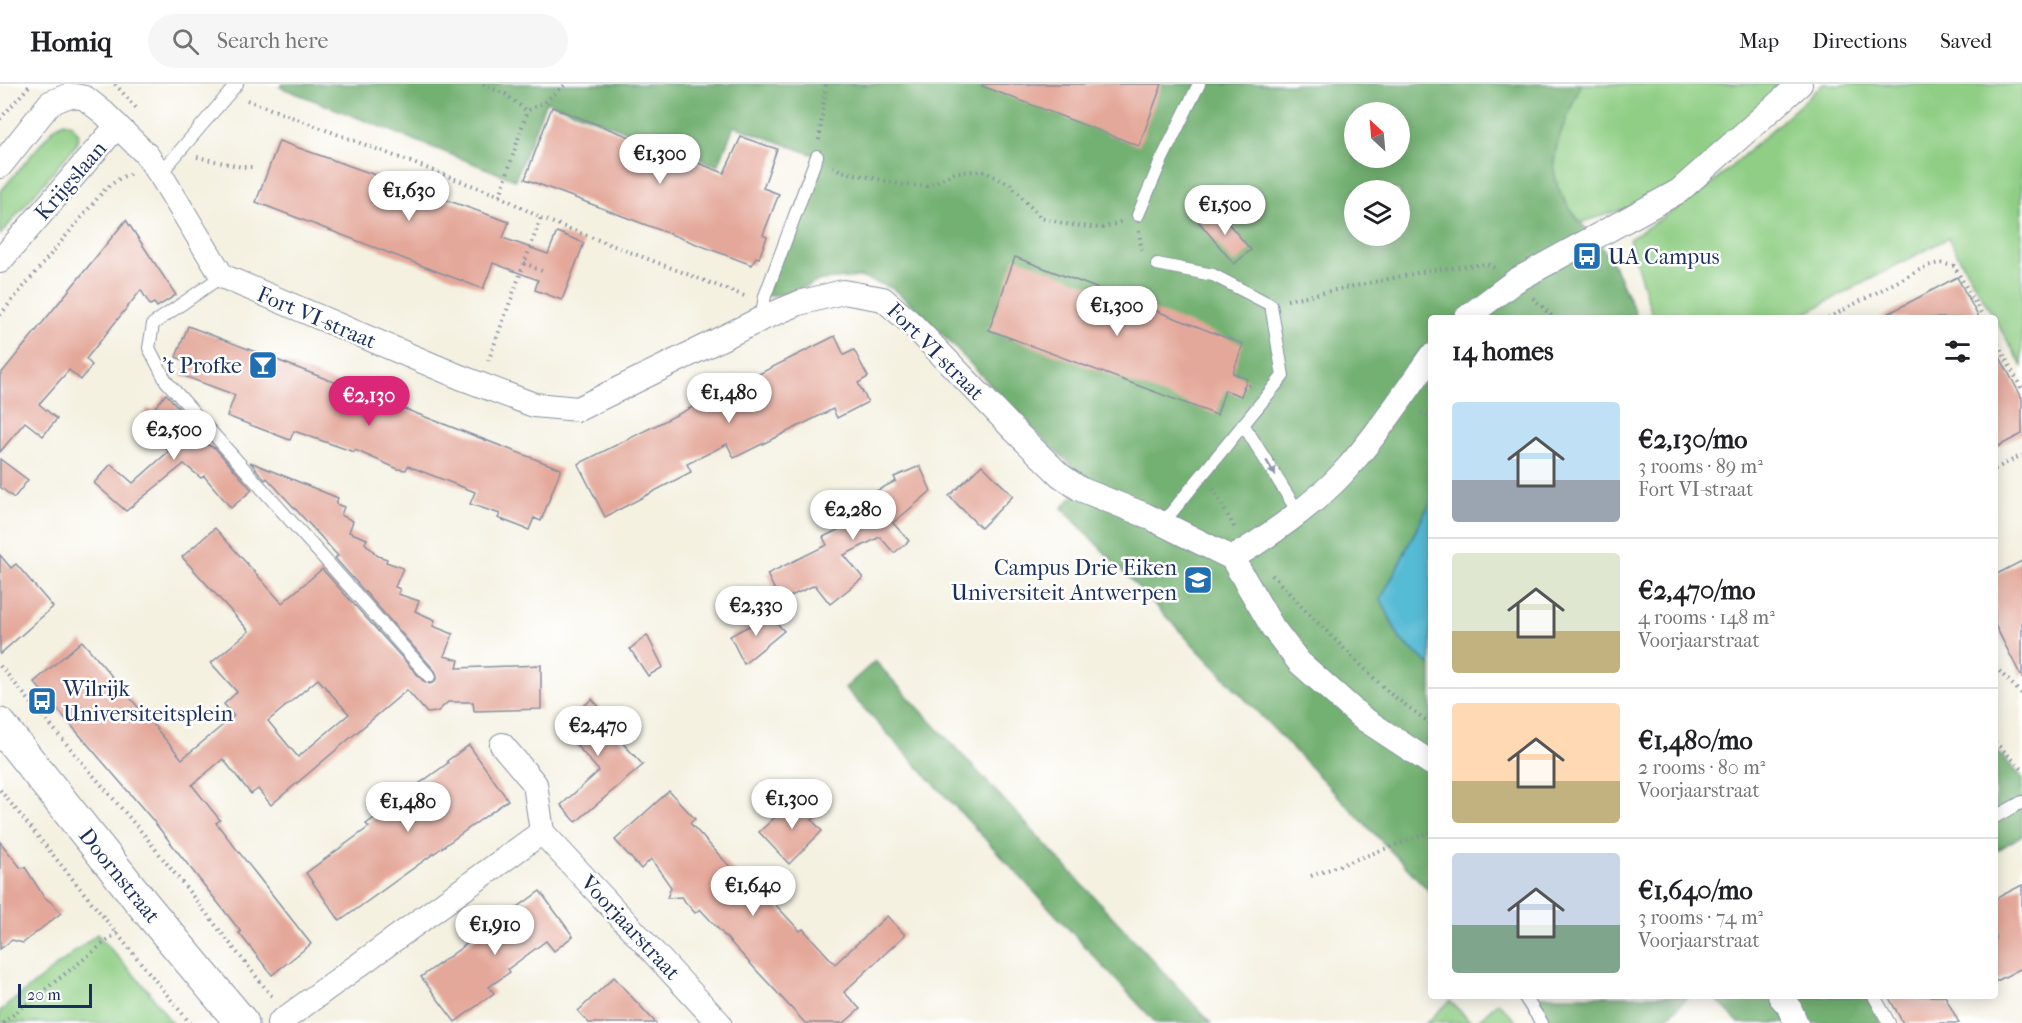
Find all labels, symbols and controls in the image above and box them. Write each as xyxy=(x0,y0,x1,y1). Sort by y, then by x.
search box xyxy=(148,14,568,68)
text: Homiq xyxy=(30,25,112,58)
icon: search xyxy=(169,25,202,58)
text: Search here xyxy=(217,28,328,54)
text: Map xyxy=(1739,29,1779,53)
text: Directions xyxy=(1812,29,1907,53)
text: Saved xyxy=(1940,29,1992,53)
north arrow xyxy=(1344,102,1410,168)
map controls xyxy=(1344,102,1410,246)
pin: €1,300 xyxy=(611,134,709,185)
street label: Krijgslaan xyxy=(29,136,112,226)
text: €1,300 xyxy=(633,142,687,165)
pin: €1,630 xyxy=(360,171,458,222)
text: €1,630 xyxy=(382,179,436,202)
button: layers xyxy=(1344,180,1410,246)
pin: €1,500 xyxy=(1176,185,1274,236)
text: €1,500 xyxy=(1199,193,1252,216)
bus stop icon: UA Campus xyxy=(1571,240,1603,272)
place label: UA Campus xyxy=(1608,244,1720,270)
street label: Fort VI-straat xyxy=(253,281,380,355)
pin: €1,300 xyxy=(1068,286,1166,337)
text: €1,300 xyxy=(1090,294,1144,317)
street label: Fort VI-straat xyxy=(881,298,989,406)
icon: filters xyxy=(1941,335,1974,368)
text: 14 homes xyxy=(1452,336,1554,367)
bar icon: 't Profke xyxy=(247,349,279,381)
place label: 't Profke xyxy=(162,353,242,379)
pin: €1,480 xyxy=(680,373,778,424)
pin: €2,130 xyxy=(320,376,418,427)
text: €1,480 xyxy=(701,381,757,404)
text: €2,130 xyxy=(343,384,395,407)
pin: €2,500 xyxy=(125,410,223,461)
text: €2,500 xyxy=(146,418,202,441)
text: €2,130/mo xyxy=(1638,424,1748,455)
icon: home xyxy=(1500,426,1572,498)
text: 3 rooms · 89 m² xyxy=(1638,455,1763,478)
one-way arrow xyxy=(1265,460,1276,476)
text: Fort VI-straat xyxy=(1638,478,1753,501)
pin: €2,280 xyxy=(804,490,902,541)
text: €2,280 xyxy=(824,498,882,521)
place label: Campus Drie Eiken Universiteit Antwerpen xyxy=(951,555,1177,606)
school or university icon: Campus Drie Eiken Universiteit Antwerpen xyxy=(1182,564,1214,596)
text: €2,470/mo xyxy=(1638,575,1755,606)
icon: home xyxy=(1500,577,1572,649)
pin: €2,330 xyxy=(707,586,805,637)
text: €2,330 xyxy=(729,594,783,617)
text: 4 rooms · 148 m² xyxy=(1638,606,1775,629)
text: Voorjaarstraat xyxy=(1638,629,1760,652)
place label: Wilrijk Universiteitsplein xyxy=(62,676,233,727)
bus stop icon: Wilrijk Universiteitsplein xyxy=(26,685,58,717)
pin: €2,470 xyxy=(549,706,647,757)
text: €2,470 xyxy=(569,714,627,737)
text: €1,480/mo xyxy=(1638,725,1753,756)
icon: home xyxy=(1500,727,1572,799)
text: 2 rooms · 80 m² xyxy=(1638,756,1765,779)
pin: €1,300 xyxy=(743,779,841,830)
text: Voorjaarstraat xyxy=(1638,779,1760,802)
pin: €1,480 xyxy=(359,782,457,833)
text: €1,300 xyxy=(765,787,819,810)
text: €1,480 xyxy=(380,790,436,813)
street label: Doornstraat xyxy=(73,823,165,928)
pin: €1,640 xyxy=(704,866,802,917)
street label: Voorjaarstraat xyxy=(574,869,685,986)
text: €1,640 xyxy=(725,874,781,897)
text: €1,640/mo xyxy=(1638,875,1753,906)
icon: home xyxy=(1500,877,1572,949)
pin: €1,910 xyxy=(446,905,544,956)
text: 3 rooms · 74 m² xyxy=(1638,906,1763,929)
text: €1,910 xyxy=(469,913,521,936)
text: Voorjaarstraat xyxy=(1638,929,1760,952)
scale bar xyxy=(18,981,92,1008)
text: 20 m xyxy=(27,985,61,1004)

